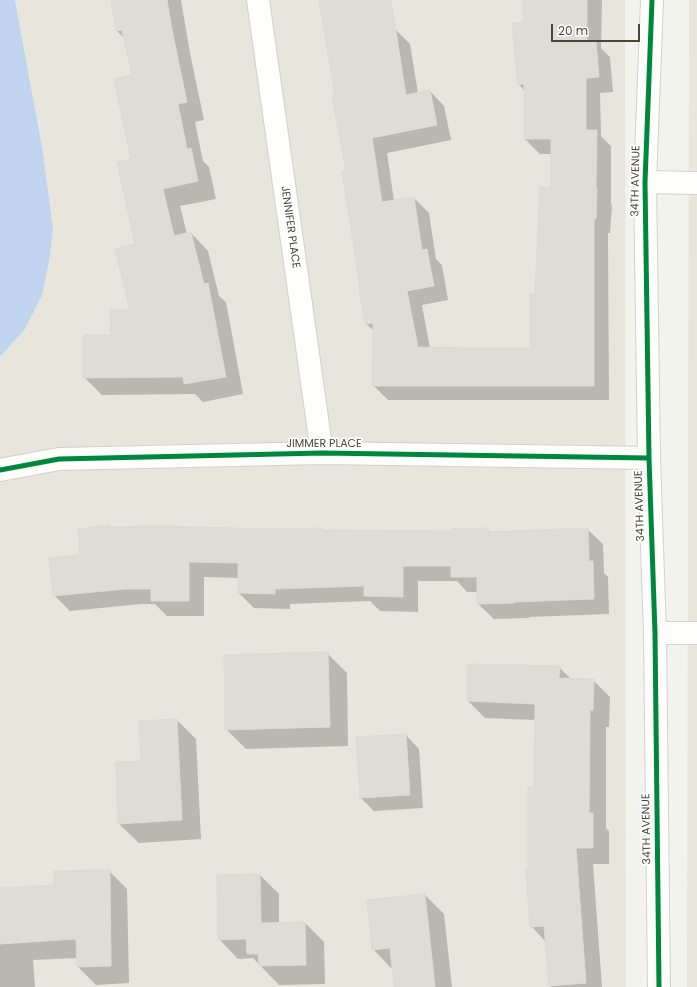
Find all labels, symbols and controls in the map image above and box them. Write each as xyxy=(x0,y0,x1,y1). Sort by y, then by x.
scale bar xyxy=(553,16,642,42)
text: 20 m xyxy=(558,22,588,39)
street label: 34TH AVENUE xyxy=(629,145,643,217)
street label: JENNIFER PLACE xyxy=(278,185,302,269)
street label: JIMMER PLACE xyxy=(286,437,362,451)
street label: 34TH AVENUE xyxy=(632,470,648,542)
street label: 34TH AVENUE xyxy=(640,793,654,865)

